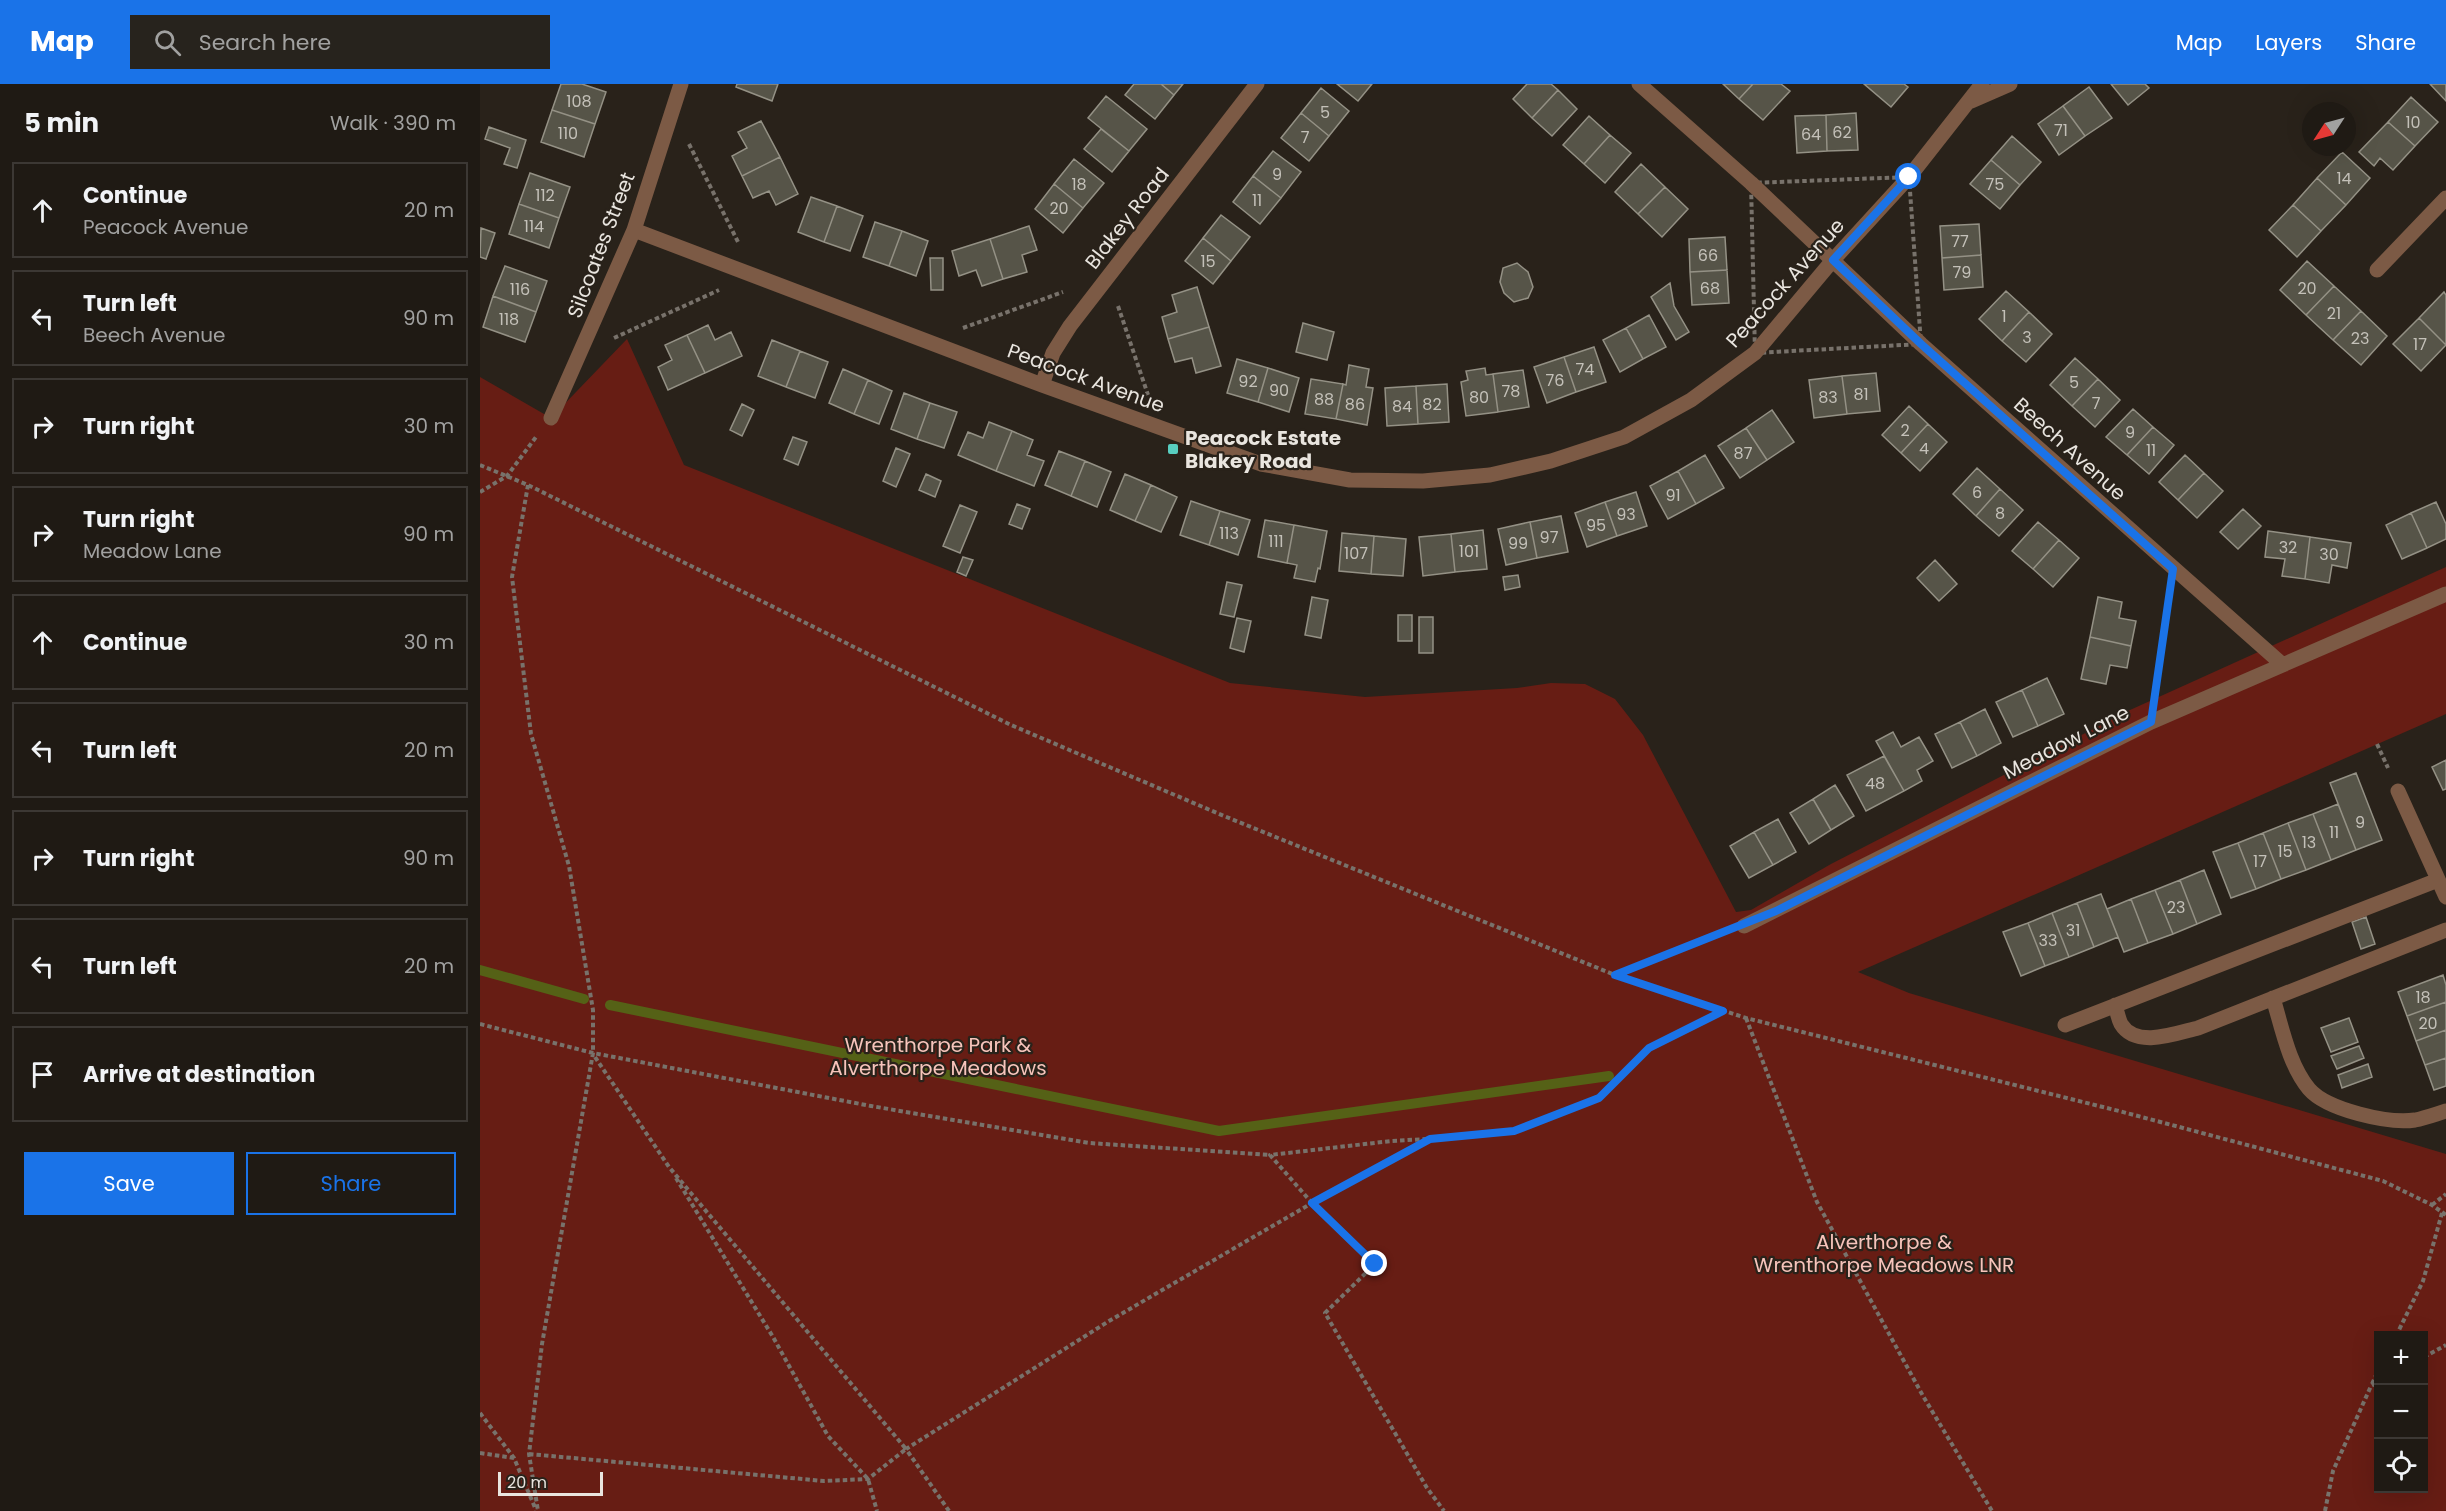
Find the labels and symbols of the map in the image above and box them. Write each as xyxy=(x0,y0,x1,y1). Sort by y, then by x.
house number: 108 xyxy=(566,90,592,113)
house number: 5 xyxy=(1320,101,1330,124)
north arrow xyxy=(2302,102,2356,156)
house number: 10 xyxy=(2405,111,2421,134)
house number: 71 xyxy=(2054,119,2068,142)
house number: 62 xyxy=(1832,121,1852,144)
house number: 110 xyxy=(558,122,578,145)
house number: 64 xyxy=(1801,123,1821,146)
house number: 7 xyxy=(1301,126,1310,149)
street label: Blakey Road xyxy=(1078,161,1176,275)
house number: 9 xyxy=(1272,163,1282,186)
route start xyxy=(1895,163,1921,189)
house number: 14 xyxy=(2336,167,2352,190)
street label: Silcoates Street xyxy=(560,168,642,322)
house number: 18 xyxy=(1071,173,1087,196)
house number: 75 xyxy=(1986,173,2004,196)
house number: 112 xyxy=(535,184,555,207)
house number: 11 xyxy=(1252,189,1262,212)
house number: 20 xyxy=(1049,197,1069,220)
street label: Peacock Avenue xyxy=(1719,212,1851,354)
house number: 114 xyxy=(524,215,544,238)
house number: 77 xyxy=(1951,230,1969,253)
house number: 66 xyxy=(1698,244,1718,267)
house number: 15 xyxy=(1200,250,1216,273)
house number: 79 xyxy=(1953,261,1971,284)
house number: 68 xyxy=(1700,277,1720,300)
house number: 20 xyxy=(2297,277,2317,300)
house number: 116 xyxy=(510,278,530,301)
house number: 21 xyxy=(2327,302,2341,325)
house number: 1 xyxy=(2001,305,2007,328)
house number: 118 xyxy=(499,308,519,331)
house number: 3 xyxy=(2022,326,2032,349)
house number: 23 xyxy=(2351,327,2369,350)
house number: 17 xyxy=(2413,333,2427,356)
street label: Peacock Avenue xyxy=(1004,337,1168,419)
house number: 74 xyxy=(1576,358,1594,381)
house number: 76 xyxy=(1546,369,1564,392)
house number: 92 xyxy=(1238,370,1258,393)
house number: 5 xyxy=(2069,371,2079,394)
house number: 90 xyxy=(1269,379,1289,402)
house number: 78 xyxy=(1502,380,1520,403)
house number: 81 xyxy=(1853,383,1869,406)
house number: 80 xyxy=(1469,386,1489,409)
house number: 83 xyxy=(1818,386,1838,409)
house number: 88 xyxy=(1314,388,1334,411)
street label: Beech Avenue xyxy=(2008,391,2132,507)
house number: 7 xyxy=(2092,392,2101,415)
house number: 86 xyxy=(1345,393,1365,416)
house number: 82 xyxy=(1422,393,1442,416)
house number: 84 xyxy=(1392,395,1412,418)
house number: 2 xyxy=(1900,419,1910,442)
house number: 9 xyxy=(2125,421,2135,444)
place label: Peacock Estate Blakey Road xyxy=(1185,424,1341,475)
house number: 4 xyxy=(1919,437,1929,460)
house number: 11 xyxy=(2146,439,2156,462)
marker: Peacock Estate Blakey Road xyxy=(1166,442,1180,456)
house number: 87 xyxy=(1734,442,1753,465)
house number: 6 xyxy=(1972,481,1982,504)
house number: 91 xyxy=(1665,484,1681,507)
house number: 8 xyxy=(1995,502,2005,525)
house number: 93 xyxy=(1616,503,1636,526)
house number: 95 xyxy=(1586,514,1606,537)
house number: 113 xyxy=(1219,522,1239,545)
house number: 97 xyxy=(1540,526,1559,549)
house number: 111 xyxy=(1268,530,1284,553)
house number: 99 xyxy=(1508,532,1528,555)
house number: 32 xyxy=(2279,536,2297,559)
house number: 101 xyxy=(1459,540,1479,563)
house number: 107 xyxy=(1344,542,1368,565)
house number: 30 xyxy=(2319,543,2339,566)
street label: Meadow Lane xyxy=(1998,698,2134,786)
house number: 48 xyxy=(1865,772,1885,795)
house number: 9 xyxy=(2355,811,2365,834)
house number: 11 xyxy=(2329,821,2339,844)
house number: 13 xyxy=(2302,831,2316,854)
house number: 15 xyxy=(2277,840,2293,863)
house number: 17 xyxy=(2253,850,2267,873)
house number: 23 xyxy=(2167,896,2185,919)
house number: 31 xyxy=(2066,919,2080,942)
house number: 33 xyxy=(2039,929,2057,952)
house number: 18 xyxy=(2415,986,2431,1009)
house number: 20 xyxy=(2418,1012,2438,1035)
park label: Wrenthorpe Park & Alverthorpe Meadows xyxy=(829,1031,1047,1082)
park label: Alverthorpe & Wrenthorpe Meadows LNR xyxy=(1754,1228,2014,1279)
route end xyxy=(1361,1250,1387,1276)
scale bar xyxy=(498,1469,603,1496)

